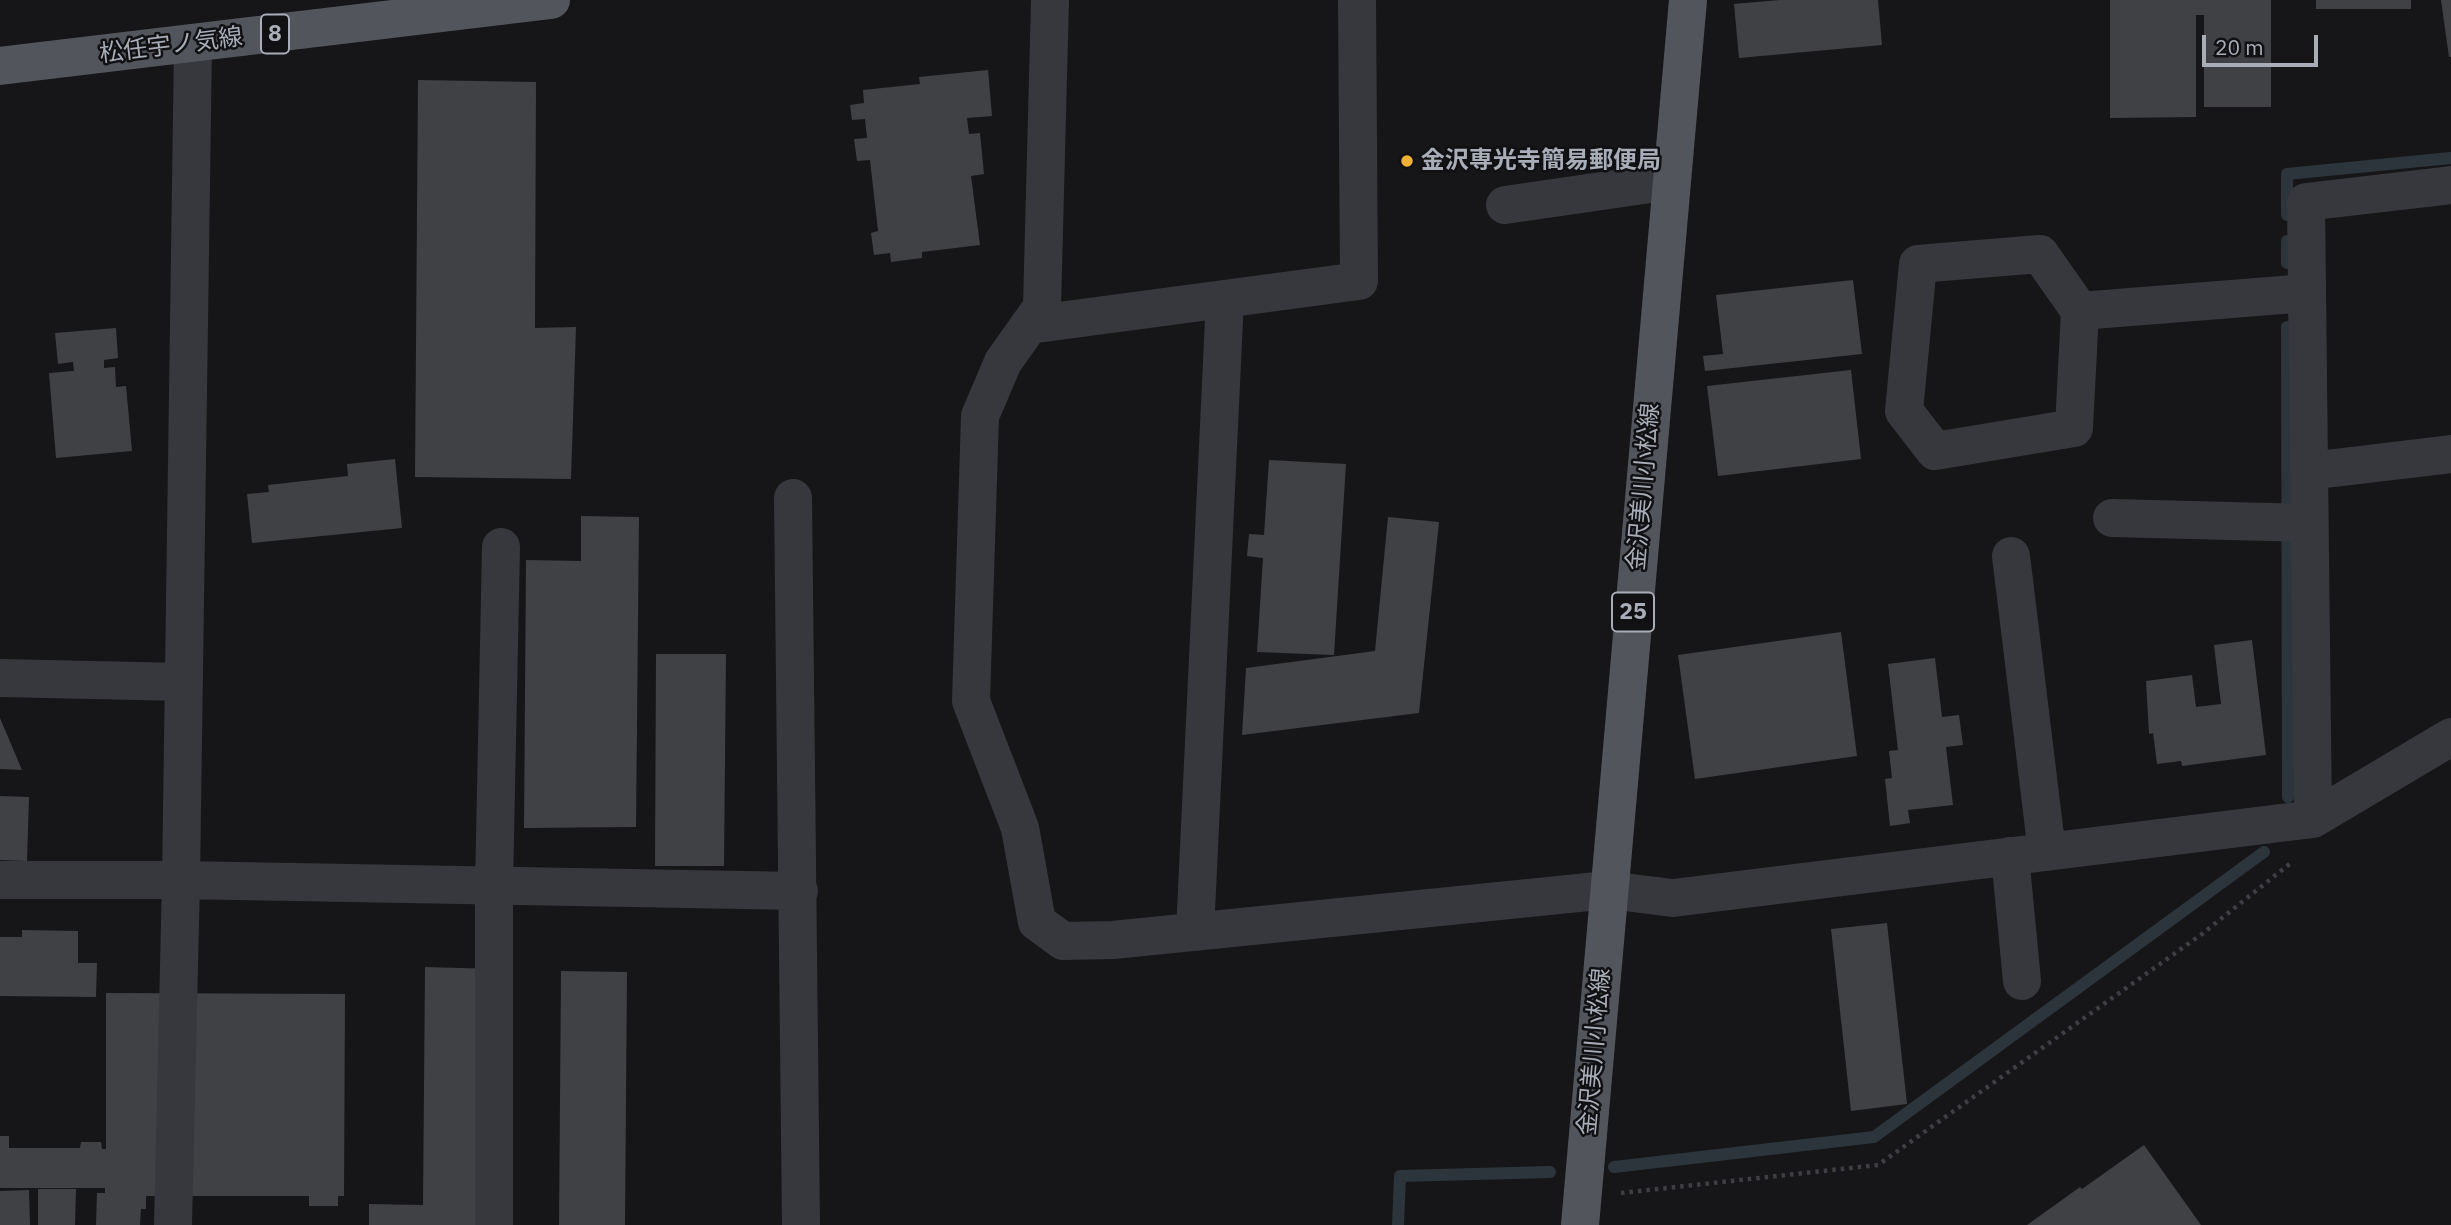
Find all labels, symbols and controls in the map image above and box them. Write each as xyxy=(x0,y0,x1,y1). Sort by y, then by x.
road number: 8 xyxy=(261,14,289,54)
scale bar xyxy=(2206,21,2322,65)
street label: 松任宇ノ気線 xyxy=(98,23,244,69)
text: 20 m xyxy=(2215,33,2264,61)
place label: 金沢専光寺簡易郵便局 xyxy=(1421,147,1661,175)
marker: 金沢専光寺簡易郵便局 xyxy=(1399,153,1415,169)
street label: 金沢美川小松線 xyxy=(1622,402,1666,572)
road number: 25 xyxy=(1612,592,1654,632)
street label: 金沢美川小松線 xyxy=(1573,967,1617,1137)

